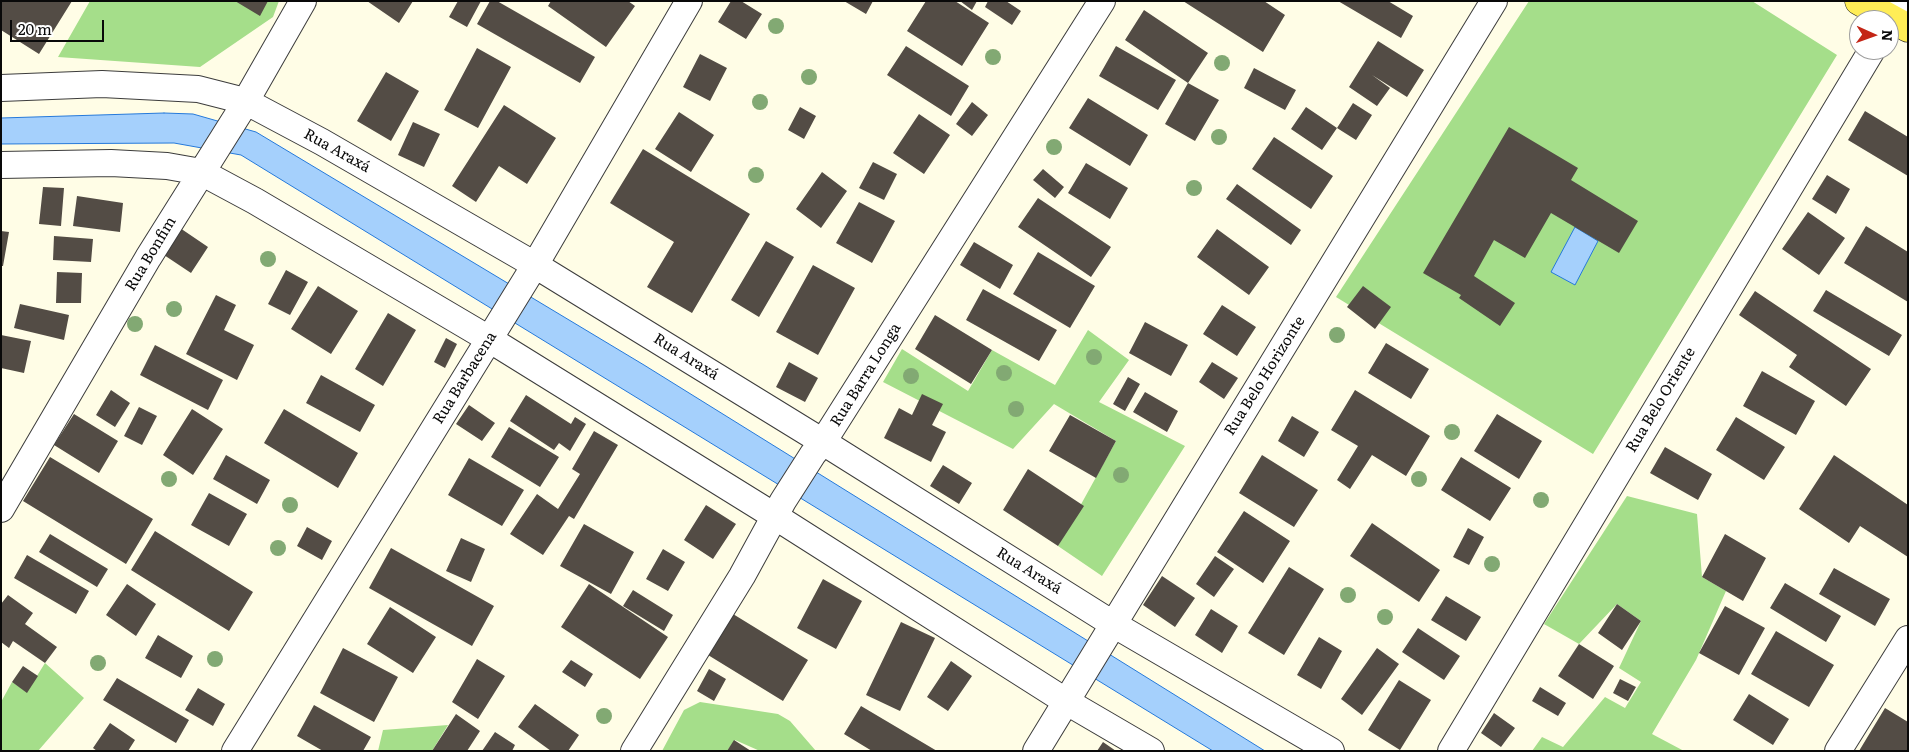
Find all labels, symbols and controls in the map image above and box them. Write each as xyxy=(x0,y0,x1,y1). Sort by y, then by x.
scale bar xyxy=(12,10,106,42)
north arrow xyxy=(1849,10,1899,60)
text: 20 m xyxy=(18,17,52,40)
text: N xyxy=(1878,29,1898,42)
street label: Rua Araxá xyxy=(301,125,373,177)
street label: Rua Bonfim xyxy=(122,214,180,294)
street label: Rua Belo Horizonte xyxy=(1221,313,1309,439)
street label: Rua Barra Longa xyxy=(827,320,905,430)
street label: Rua Barbacena xyxy=(429,328,501,428)
street label: Rua Araxá xyxy=(650,330,722,384)
street label: Rua Belo Oriente xyxy=(1623,344,1699,456)
street label: Rua Araxá xyxy=(993,544,1065,598)

